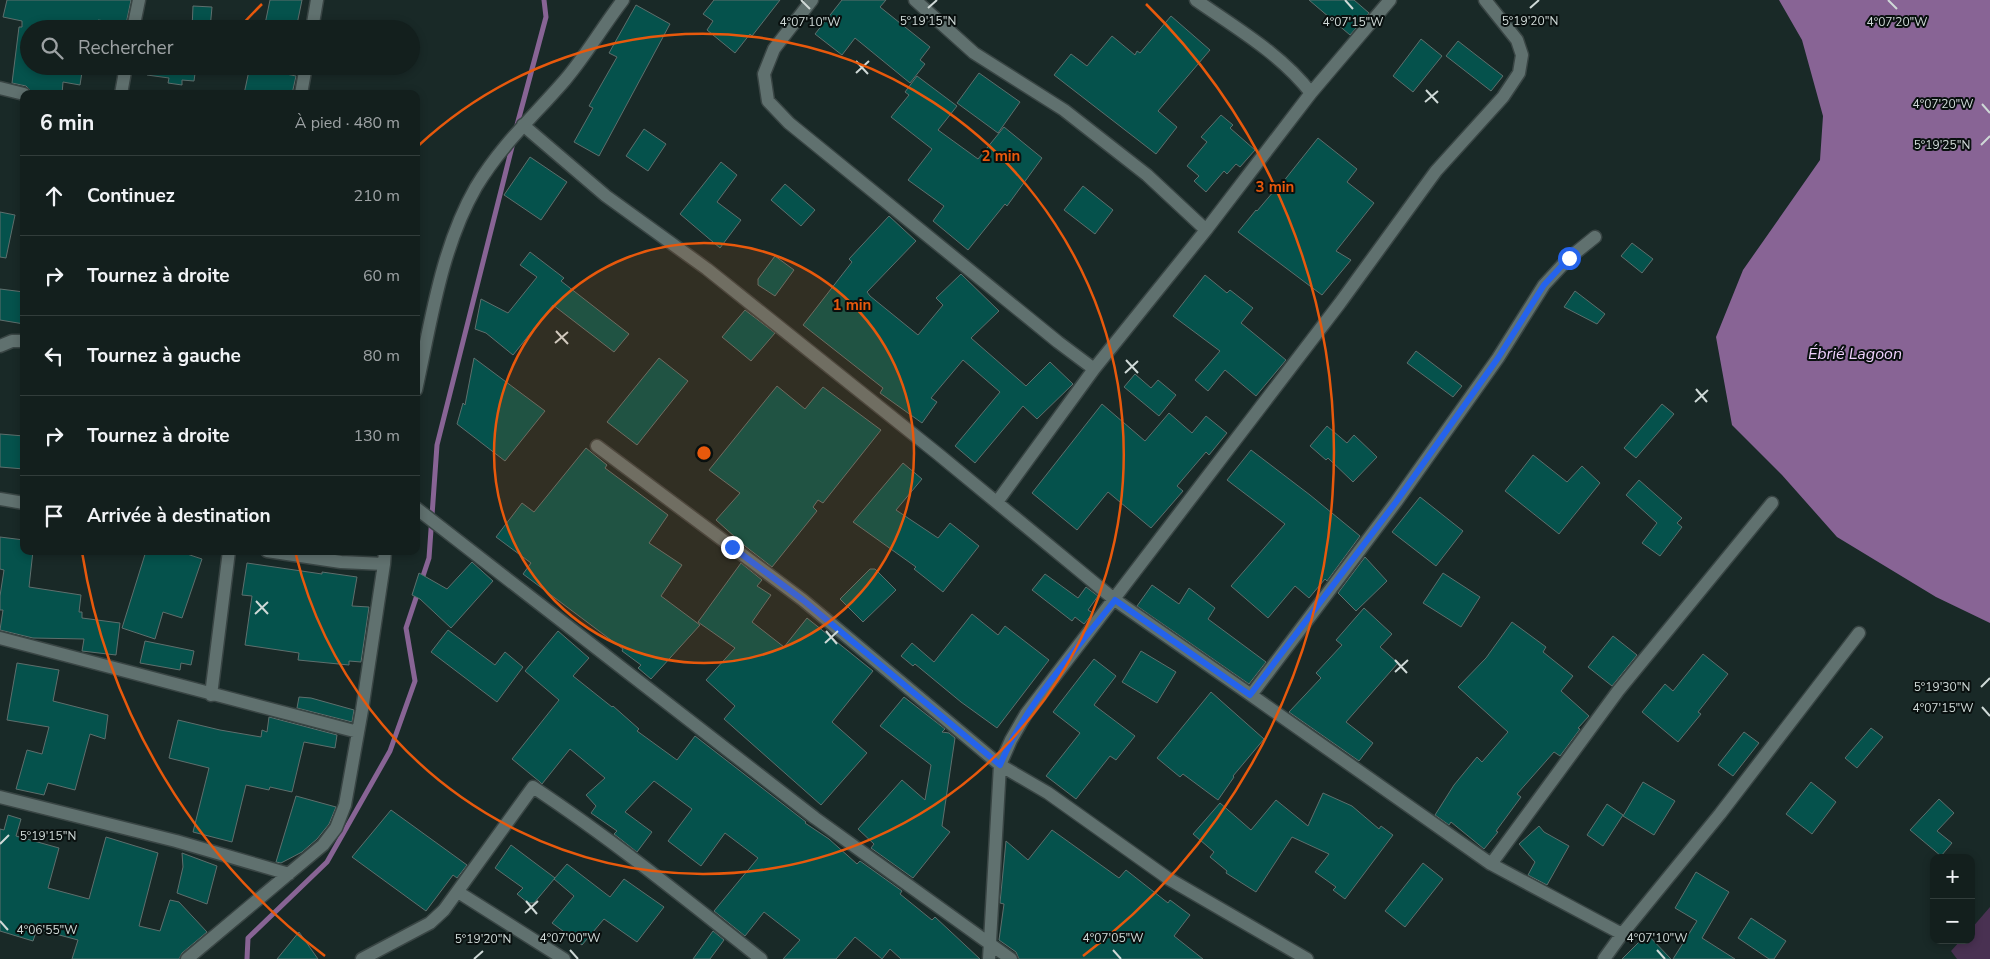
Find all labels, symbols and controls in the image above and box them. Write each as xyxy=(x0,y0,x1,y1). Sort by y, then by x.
text: 5°19'15"N xyxy=(900,13,956,29)
text: 5°19'20"N xyxy=(1502,13,1558,29)
text: 4°07'10"W xyxy=(779,14,841,30)
text: 4°07'15"W xyxy=(1322,14,1384,30)
text: 4°07'20"W xyxy=(1866,14,1928,30)
search box xyxy=(20,20,420,75)
icon: search xyxy=(38,34,66,62)
text: Rechercher xyxy=(78,35,173,61)
text: 4°07'20"W xyxy=(1912,96,1974,112)
text: 6 min xyxy=(40,109,94,137)
text: À pied · 480 m xyxy=(295,112,400,134)
text: 5°19'25"N xyxy=(1914,137,1970,153)
text: 2 min xyxy=(982,146,1020,166)
text: 3 min xyxy=(1256,177,1294,197)
icon: ahead xyxy=(40,182,68,210)
text: Continuez xyxy=(87,183,175,209)
text: 210 m xyxy=(353,185,400,207)
route start xyxy=(1558,247,1581,270)
icon: right xyxy=(40,262,68,290)
text: Tournez à droite xyxy=(87,263,230,289)
text: 60 m xyxy=(363,265,400,287)
text: 1 min xyxy=(833,295,871,315)
icon: left xyxy=(40,342,68,370)
text: Tournez à gauche xyxy=(87,343,241,369)
water label: Ébrié Lagoon xyxy=(1808,343,1902,365)
text: 80 m xyxy=(363,345,400,367)
icon: right xyxy=(40,422,68,450)
text: Tournez à droite xyxy=(87,423,230,449)
text: 130 m xyxy=(353,425,400,447)
centre of rings xyxy=(695,444,713,462)
icon: arrive xyxy=(40,502,68,530)
text: Arrivée à destination xyxy=(87,503,271,529)
route end xyxy=(721,536,744,559)
text: 5°19'30"N xyxy=(1914,679,1970,695)
text: 4°07'15"W xyxy=(1912,700,1974,716)
text: 5°19'15"N xyxy=(20,828,76,844)
map controls xyxy=(1930,854,1975,944)
button: + xyxy=(1930,854,1975,899)
button: − xyxy=(1930,899,1975,944)
text: 4°06'55"W xyxy=(16,922,78,938)
text: 4°07'00"W xyxy=(539,930,601,946)
text: 4°07'05"W xyxy=(1082,930,1144,946)
text: 4°07'10"W xyxy=(1626,930,1688,946)
text: 5°19'20"N xyxy=(455,931,511,947)

